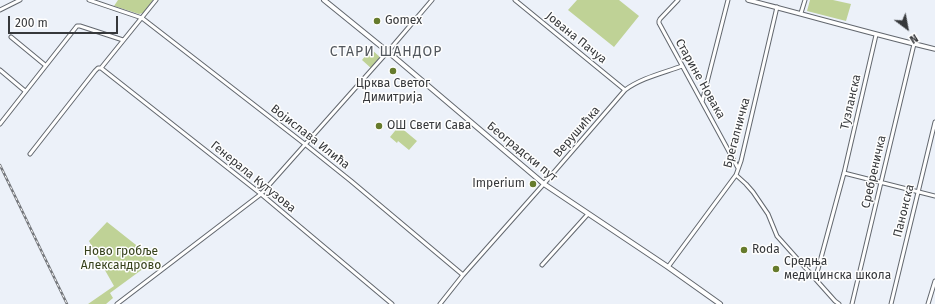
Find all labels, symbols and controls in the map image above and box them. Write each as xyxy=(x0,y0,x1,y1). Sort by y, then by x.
scale bar xyxy=(10,8,120,34)
north arrow xyxy=(887,8,927,48)
street label: Јована Пачуа xyxy=(543,9,609,67)
place label: Gomex xyxy=(385,14,422,28)
text: 200 m xyxy=(15,16,48,30)
marker: Gomex xyxy=(372,16,382,26)
text: N xyxy=(907,31,920,46)
street label: Старине Новака xyxy=(672,36,728,122)
district label: СТАРИ ШАНДОР xyxy=(330,44,442,60)
marker: Црква Светог Димитрија xyxy=(388,66,398,76)
street label: Тузланска xyxy=(838,73,864,131)
place label: Црква Светог Димитрија xyxy=(356,77,430,105)
street label: Брегалничка xyxy=(721,96,753,170)
street label: Војислава Илића xyxy=(268,102,352,172)
street label: Верушићка xyxy=(551,103,603,161)
place label: ОШ Свети Сава xyxy=(387,119,471,133)
street label: Београдски пут xyxy=(484,119,560,185)
marker: ОШ Свети Сава xyxy=(374,121,384,131)
street label: Сребреничка xyxy=(859,134,889,210)
street label: Генерала Кутузова xyxy=(207,138,299,216)
place label: Imperium xyxy=(472,177,525,191)
marker: Imperium xyxy=(528,179,538,189)
street label: Панонска xyxy=(890,183,918,239)
place label: Roda xyxy=(752,243,780,257)
park label: Ново гробље Александрово xyxy=(81,245,161,273)
marker: Roda xyxy=(739,245,749,255)
place label: Средња медицинска школа xyxy=(784,255,891,283)
marker: Средња медицинска школа xyxy=(771,264,781,274)

